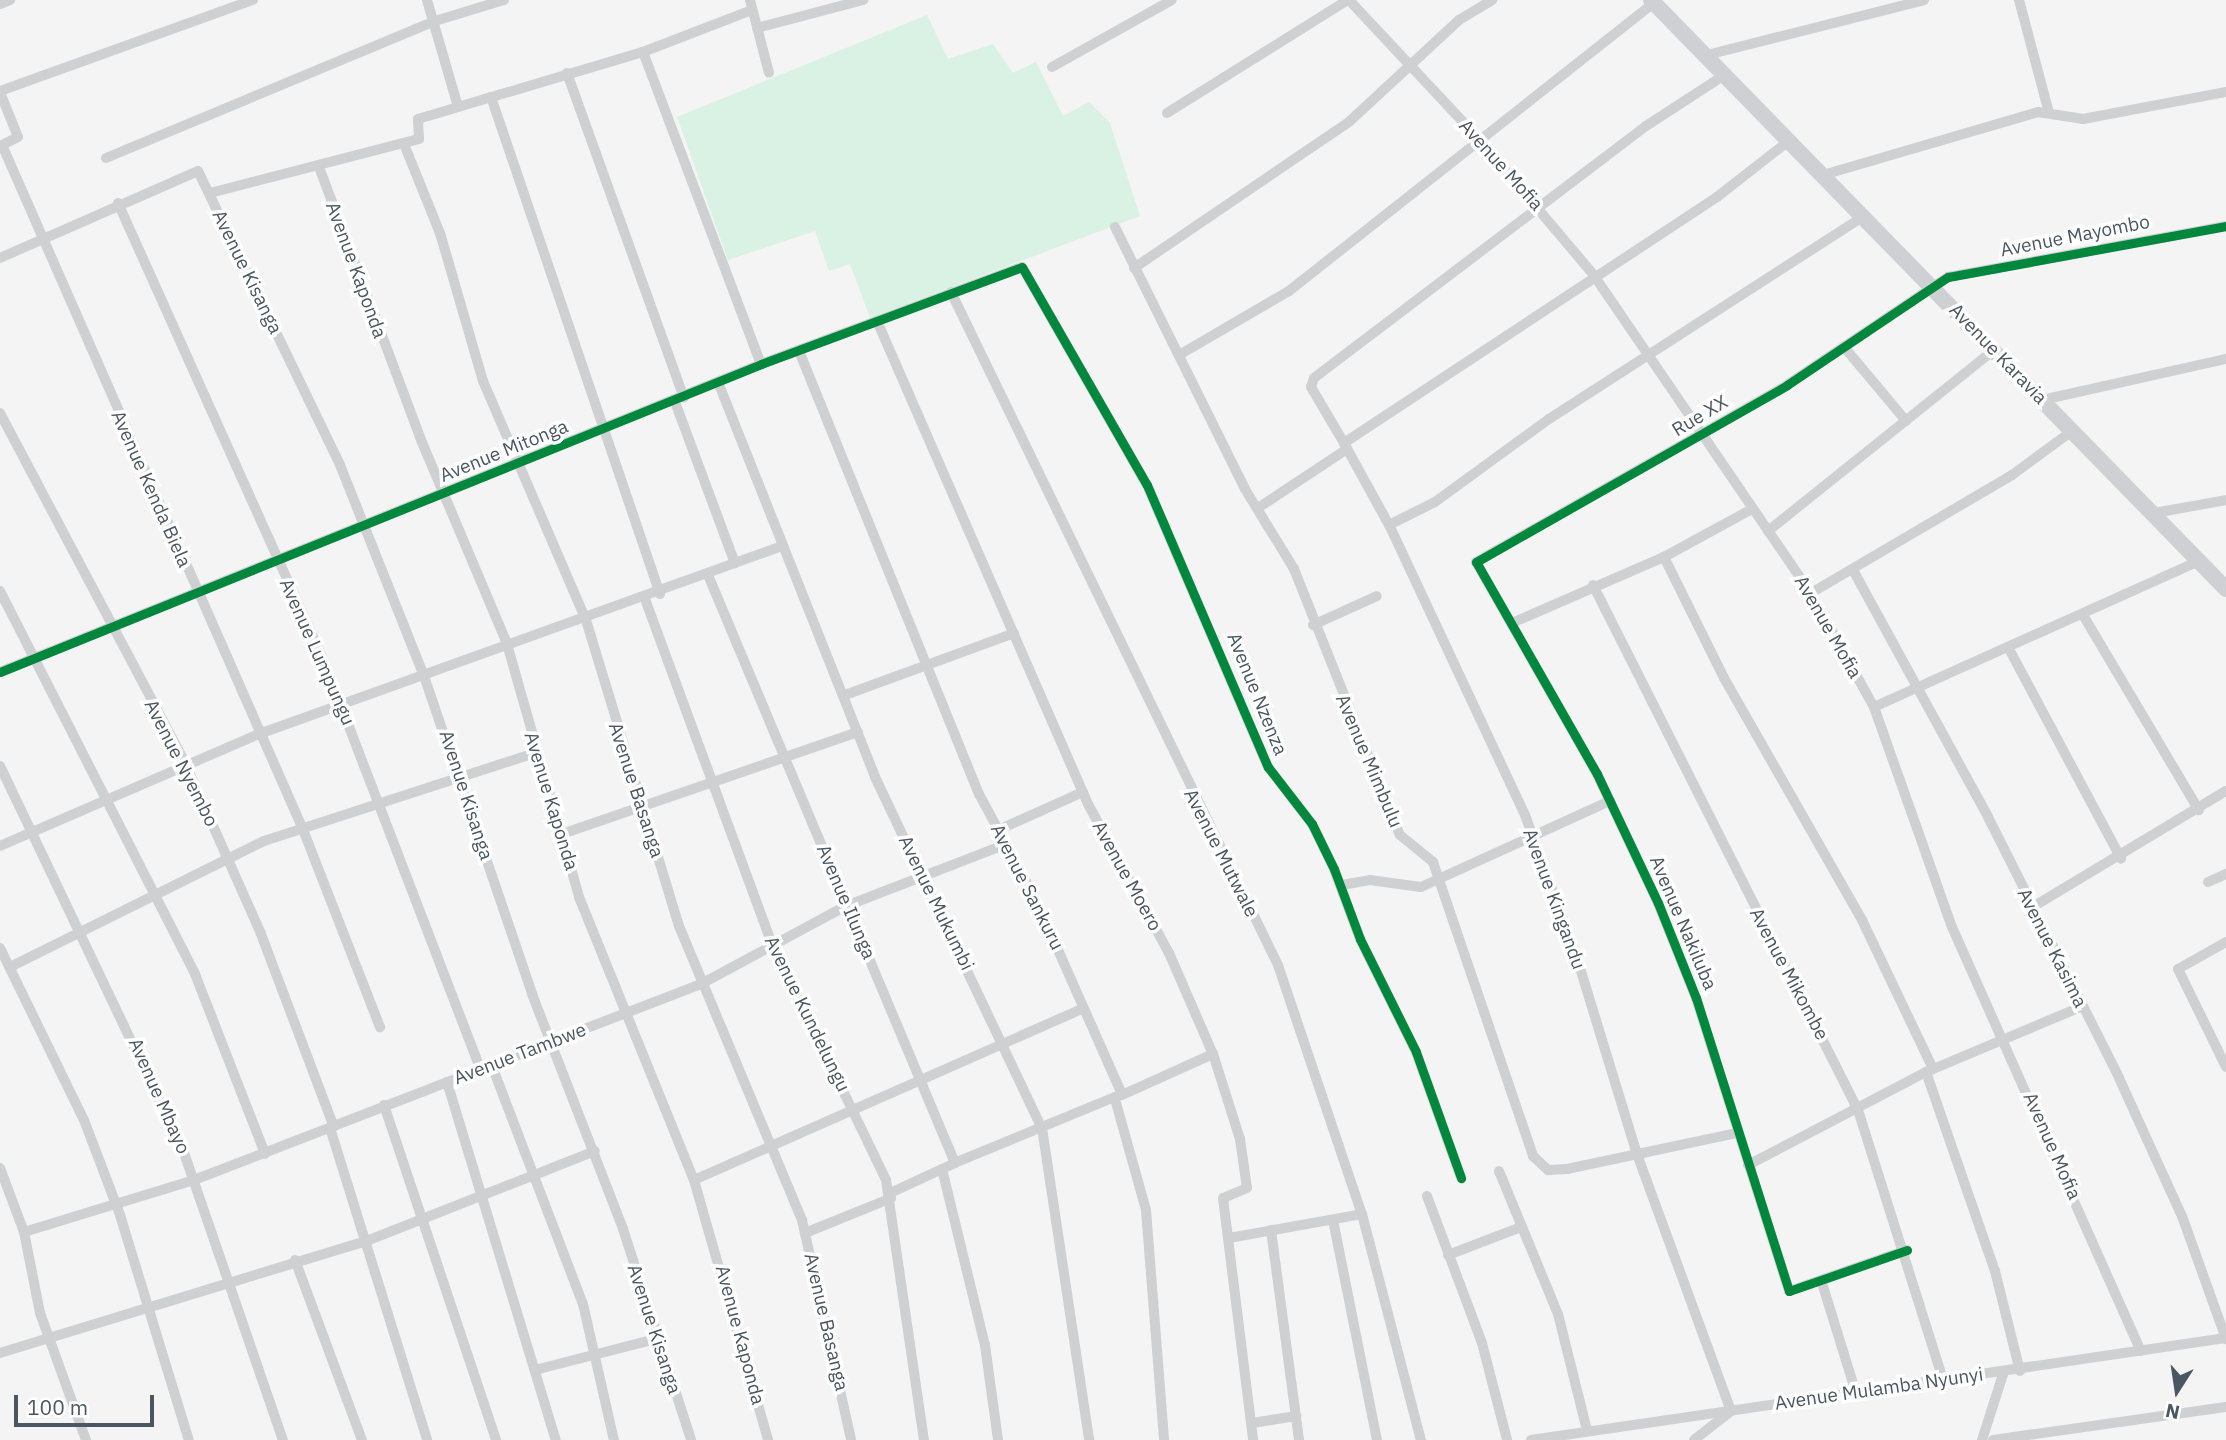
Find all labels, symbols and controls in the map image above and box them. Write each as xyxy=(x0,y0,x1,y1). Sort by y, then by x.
street label: Avenue Mofia xyxy=(1454,115,1548,215)
street label: Avenue Kaponda xyxy=(321,199,391,341)
street label: Avenue Kisanga xyxy=(207,206,287,338)
street label: Avenue Mayombo xyxy=(1998,210,2152,262)
street label: Avenue Karavia xyxy=(1944,299,2052,409)
street label: Rue XX xyxy=(1668,390,1732,442)
street label: Avenue Kenda Biela xyxy=(106,407,196,571)
street label: Avenue Mitonga xyxy=(437,415,571,487)
street label: Avenue Mofia xyxy=(1789,572,1867,682)
street label: Avenue Lumpungu xyxy=(274,575,360,729)
street label: Avenue Nzenza xyxy=(1222,629,1292,759)
street label: Avenue Mimbulu xyxy=(1331,691,1407,831)
street label: Avenue Nyembo xyxy=(139,696,223,830)
street label: Avenue Basanga xyxy=(603,720,669,860)
street label: Avenue Kisanga xyxy=(434,727,498,863)
street label: Avenue Kaponda xyxy=(519,729,583,873)
street label: Avenue Mutwale xyxy=(1179,785,1263,921)
street label: Avenue Moero xyxy=(1087,817,1167,935)
street label: Avenue Sankuru xyxy=(985,820,1069,954)
street label: Avenue Kingandu xyxy=(1518,825,1590,973)
street label: Avenue Mukumbi xyxy=(894,832,978,974)
street label: Avenue Ilunga xyxy=(812,841,880,963)
street label: Avenue Nakiluba xyxy=(1644,853,1722,993)
street label: Avenue Kasima xyxy=(2012,885,2092,1011)
street label: Avenue Mikombe xyxy=(1745,904,1833,1044)
street label: Avenue Kundelungu xyxy=(759,932,855,1096)
street label: Avenue Tambwe xyxy=(451,1018,589,1090)
street label: Avenue Mbayo xyxy=(123,1035,195,1157)
street label: Avenue Mofia xyxy=(2018,1089,2086,1203)
street label: Avenue Basanga xyxy=(799,1251,853,1393)
street label: Avenue Kisanga xyxy=(622,1261,686,1397)
street label: Avenue Kaponda xyxy=(710,1263,770,1407)
north arrow xyxy=(2142,1356,2212,1426)
street label: Avenue Mulamba Nyunyi xyxy=(1773,1363,1985,1415)
scale bar xyxy=(18,1380,158,1424)
text: 100 m xyxy=(27,1393,88,1421)
text: N xyxy=(2163,1398,2182,1425)

